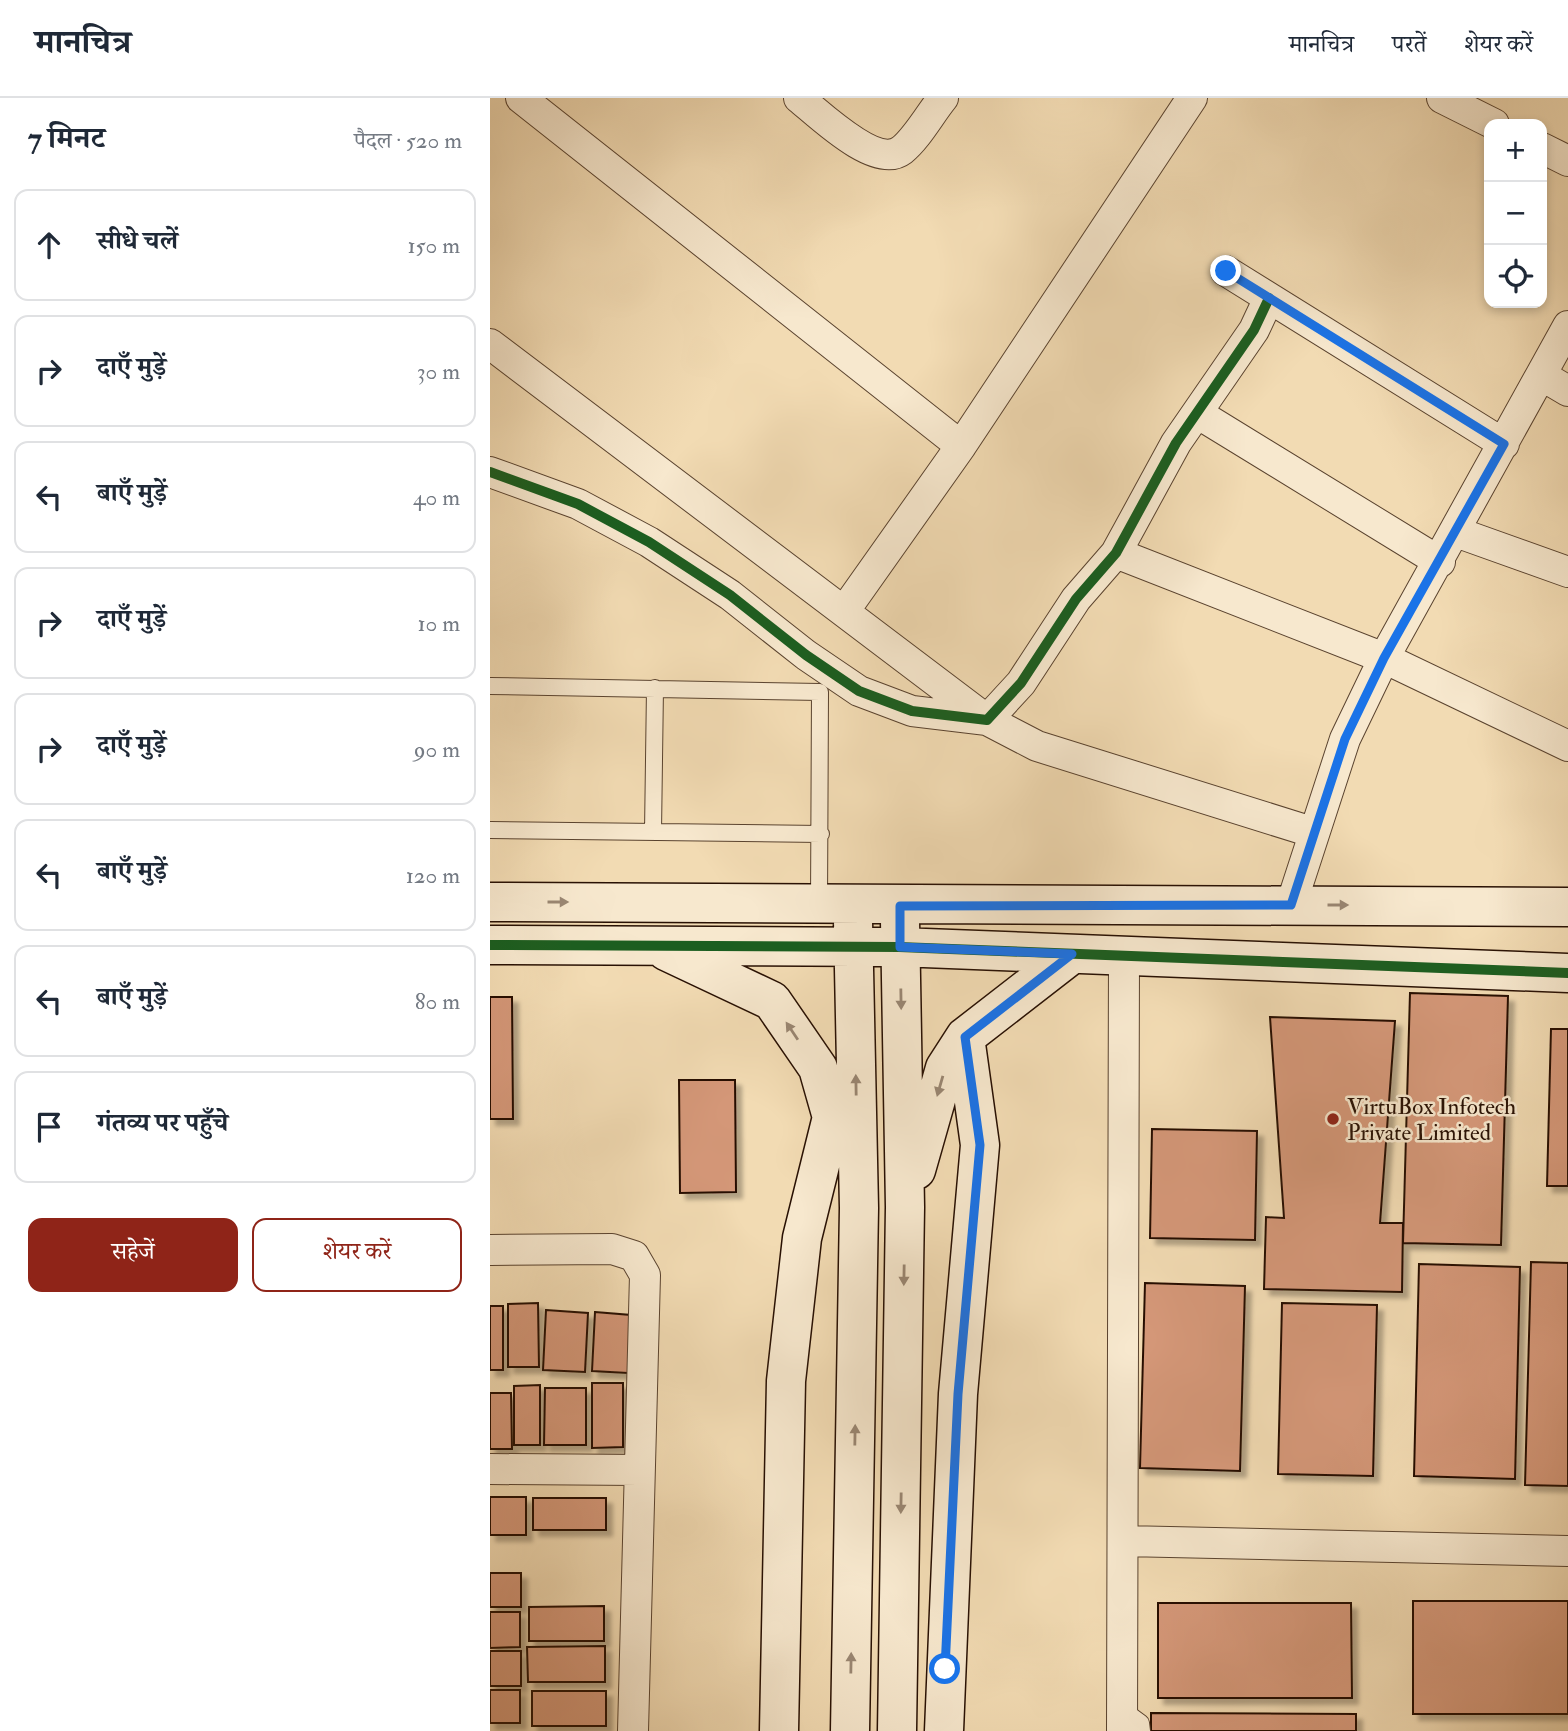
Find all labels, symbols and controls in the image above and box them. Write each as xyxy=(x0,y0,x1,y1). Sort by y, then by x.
text: मानचित्र xyxy=(35,22,131,63)
text: मानचित्र xyxy=(1289,29,1354,60)
text: परतें xyxy=(1392,29,1426,60)
text: शेयर करें xyxy=(1464,29,1533,60)
map controls xyxy=(1484,119,1547,308)
button: + xyxy=(1484,119,1547,182)
text: 7 मिनट xyxy=(28,120,105,157)
text: पैदल · 520 m xyxy=(354,126,462,155)
button: − xyxy=(1484,182,1547,245)
text: सीधे चलें xyxy=(97,225,178,257)
icon: ahead xyxy=(30,226,68,264)
text: 150 m xyxy=(407,231,460,260)
button: locate xyxy=(1484,245,1547,308)
route end xyxy=(1210,255,1241,286)
text: दाएँ मुड़ें xyxy=(97,351,166,383)
icon: right xyxy=(30,352,68,390)
text: 30 m xyxy=(417,357,460,386)
text: बाएँ मुड़ें xyxy=(97,477,167,509)
icon: left xyxy=(30,478,68,516)
text: 40 m xyxy=(413,483,460,512)
text: दाएँ मुड़ें xyxy=(97,603,166,635)
icon: right xyxy=(30,604,68,642)
text: 10 m xyxy=(417,609,460,638)
text: दाएँ मुड़ें xyxy=(97,729,166,761)
icon: right xyxy=(30,730,68,768)
text: 90 m xyxy=(414,735,460,764)
text: बाएँ मुड़ें xyxy=(97,855,167,887)
icon: left xyxy=(30,856,68,894)
text: 120 m xyxy=(406,861,460,890)
one-way arrow xyxy=(547,896,569,908)
one-way arrow xyxy=(1328,900,1350,911)
text: बाएँ मुड़ें xyxy=(97,981,167,1013)
icon: left xyxy=(30,982,68,1020)
text: 80 m xyxy=(415,987,460,1016)
one-way arrow xyxy=(895,988,906,1010)
one-way arrow xyxy=(785,1022,799,1040)
one-way arrow xyxy=(850,1074,862,1096)
one-way arrow xyxy=(935,1076,945,1097)
place label: VirtuBox Infotech Private Limited xyxy=(1347,1092,1516,1147)
text: गंतव्य पर पहुँचे xyxy=(97,1107,228,1139)
icon: arrive xyxy=(30,1108,68,1146)
marker: VirtuBox Infotech Private Limited xyxy=(1325,1111,1341,1127)
button: सहेजें xyxy=(28,1218,238,1292)
button: शेयर करें xyxy=(252,1218,462,1292)
one-way arrow xyxy=(898,1264,910,1286)
one-way arrow xyxy=(849,1424,861,1446)
one-way arrow xyxy=(895,1492,906,1514)
one-way arrow xyxy=(845,1652,857,1674)
route start xyxy=(929,1653,960,1684)

